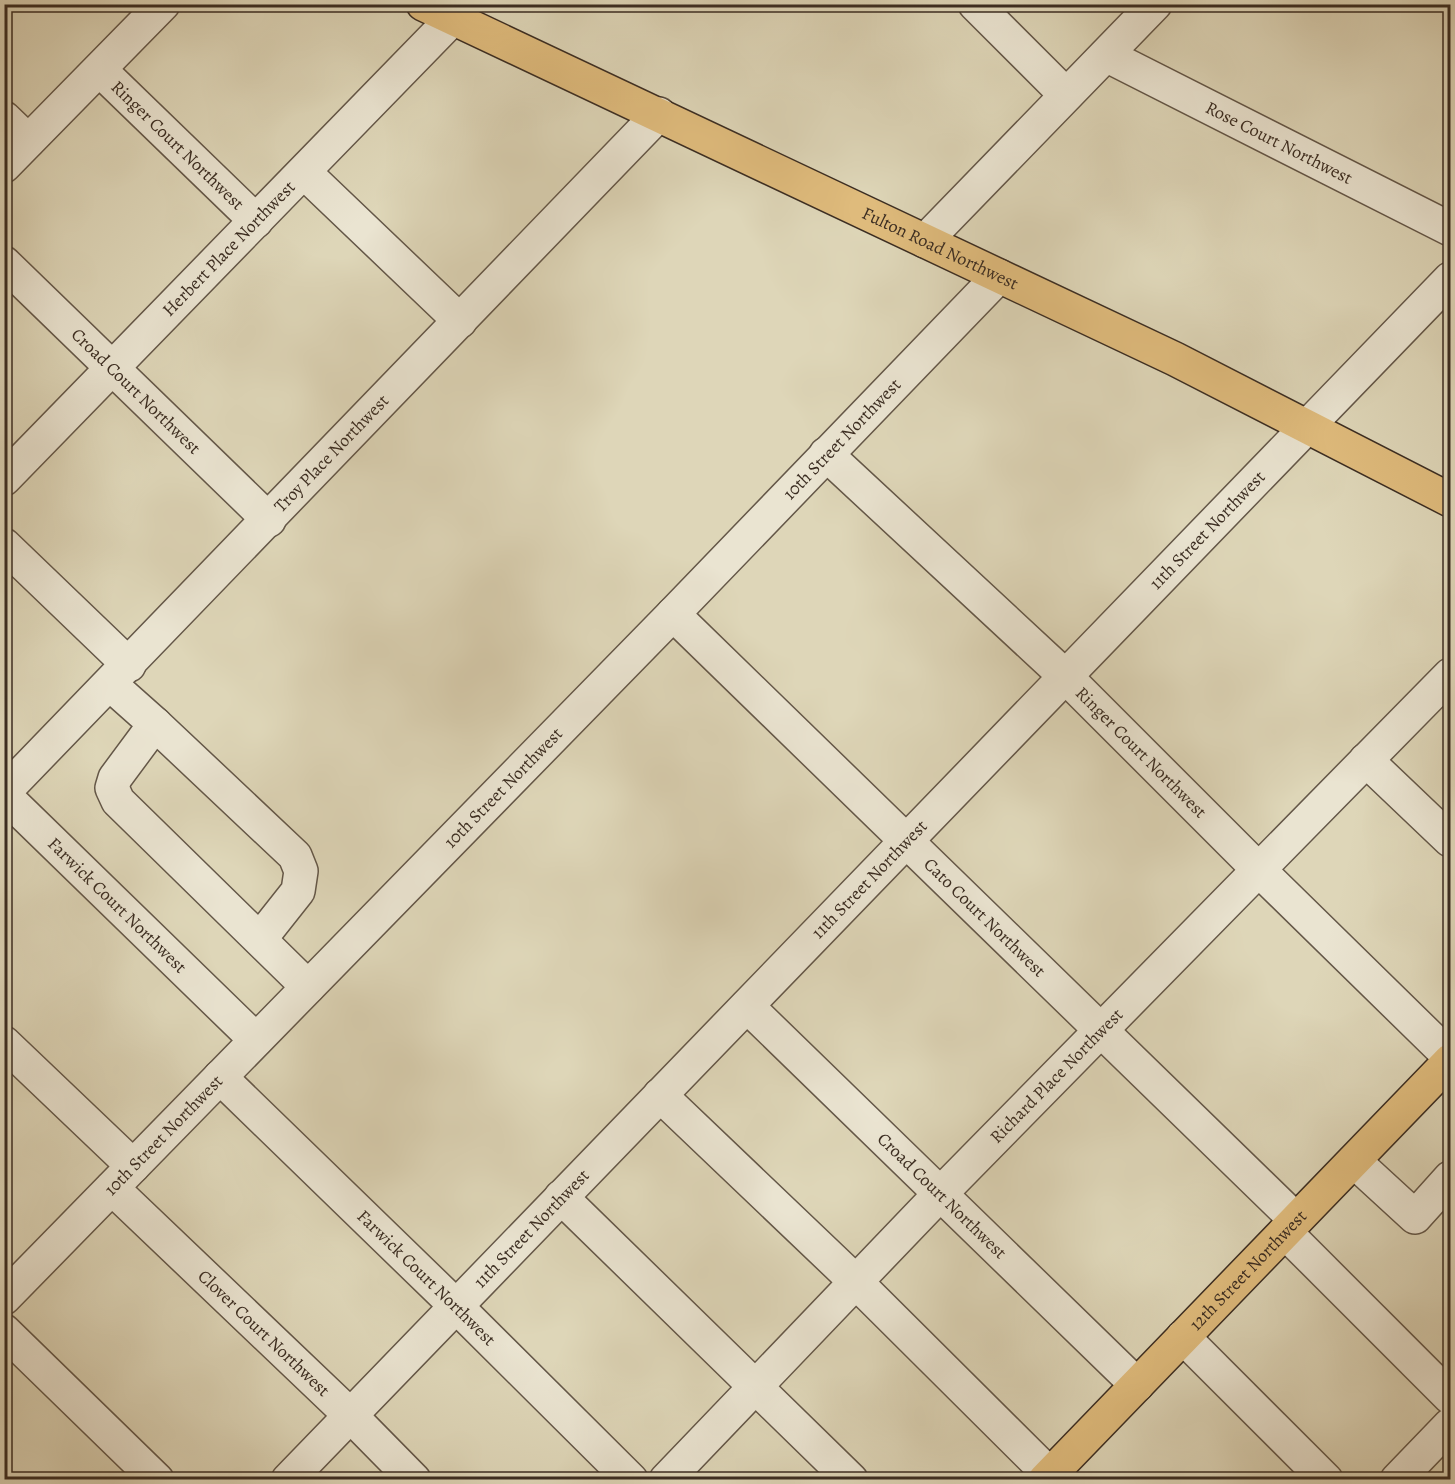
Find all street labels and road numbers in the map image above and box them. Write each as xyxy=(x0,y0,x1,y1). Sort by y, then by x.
street label: Ringer Court Northwest xyxy=(106,75,250,215)
street label: Rose Court Northwest xyxy=(1202,95,1357,190)
street label: Herbert Place Northwest xyxy=(157,175,300,322)
street label: Fulton Road Northwest xyxy=(858,201,1022,295)
street label: Croad Court Northwest xyxy=(66,323,206,460)
street label: 10th Street Northwest xyxy=(778,373,906,505)
street label: Troy Place Northwest xyxy=(269,389,394,517)
street label: 11th Street Northwest xyxy=(1144,465,1270,595)
street label: Ringer Court Northwest xyxy=(1070,681,1212,823)
street label: 10th Street Northwest xyxy=(439,722,568,853)
street label: 11th Street Northwest xyxy=(806,814,932,944)
street label: Farwick Court Northwest xyxy=(42,832,192,978)
street label: Cato Court Northwest xyxy=(919,852,1051,982)
street label: Richard Place Northwest xyxy=(984,1003,1128,1148)
street label: 10th Street Northwest xyxy=(99,1069,228,1201)
street label: Croad Court Northwest xyxy=(872,1127,1012,1264)
street label: 11th Street Northwest xyxy=(468,1164,595,1293)
street label: Farwick Court Northwest xyxy=(352,1204,501,1351)
street label: 12th Street Northwest xyxy=(1184,1204,1312,1336)
street label: Clover Court Northwest xyxy=(193,1264,335,1402)

